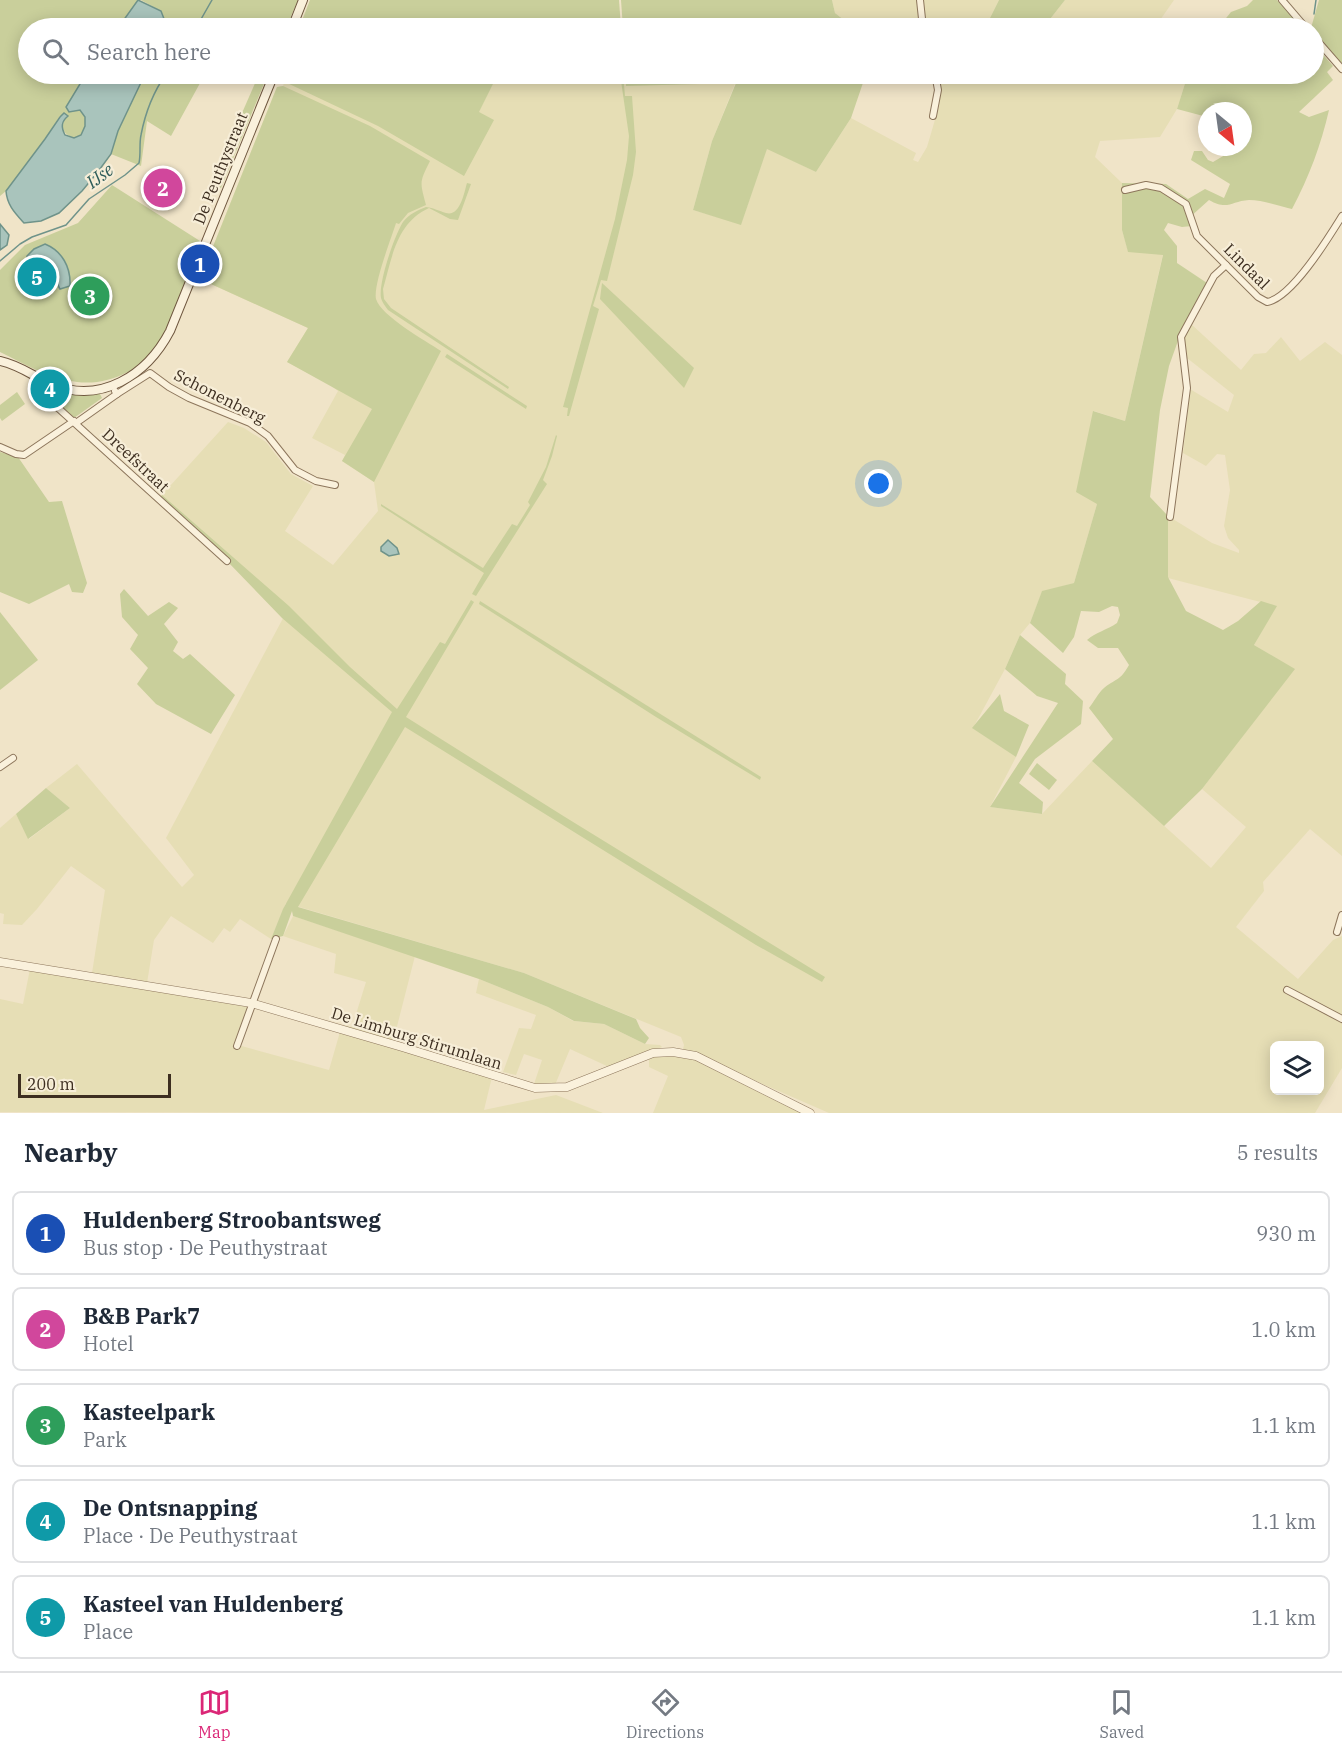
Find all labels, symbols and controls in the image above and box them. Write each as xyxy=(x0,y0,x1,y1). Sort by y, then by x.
search box xyxy=(18,18,1324,84)
icon: search xyxy=(39,35,72,68)
text: Search here xyxy=(87,37,211,66)
north arrow xyxy=(1198,102,1252,156)
street label: De Peuthystraat xyxy=(188,109,252,227)
water label: IJse xyxy=(81,158,118,194)
pin: 2 xyxy=(144,166,182,210)
street label: Lindaal xyxy=(1220,239,1274,293)
pin: 1 xyxy=(180,242,220,286)
pin: 5 xyxy=(18,254,57,300)
pin: 3 xyxy=(70,274,110,318)
street label: Schonenberg xyxy=(171,364,269,428)
pin: 4 xyxy=(31,366,70,412)
street label: Dreefstraat xyxy=(98,424,174,496)
your location xyxy=(864,469,893,498)
street label: De Limburg Stirumlaan xyxy=(329,1002,505,1074)
map controls xyxy=(1270,1041,1324,1095)
button: layers xyxy=(1270,1041,1324,1095)
scale bar xyxy=(18,1071,171,1098)
text: 200 m xyxy=(27,1074,75,1094)
text: Nearby xyxy=(24,1135,118,1169)
text: 5 results xyxy=(1237,1139,1318,1166)
text: Huldenberg Stroobantsweg xyxy=(83,1205,381,1234)
text: 1 xyxy=(40,1220,52,1247)
text: 930 m xyxy=(1256,1220,1316,1247)
text: Bus stop · De Peuthystraat xyxy=(83,1234,328,1261)
text: B&B Park7 xyxy=(83,1301,200,1330)
text: 2 xyxy=(40,1316,52,1343)
text: 1.0 km xyxy=(1251,1316,1316,1343)
text: Hotel xyxy=(83,1330,134,1357)
text: Kasteelpark xyxy=(83,1397,215,1426)
text: 3 xyxy=(40,1412,52,1439)
text: 1.1 km xyxy=(1251,1412,1316,1439)
text: Park xyxy=(83,1426,127,1453)
text: De Ontsnapping xyxy=(83,1493,258,1522)
text: 4 xyxy=(40,1508,52,1535)
text: 1.1 km xyxy=(1251,1508,1316,1535)
text: Place · De Peuthystraat xyxy=(83,1522,298,1549)
text: Kasteel van Huldenberg xyxy=(83,1589,343,1618)
text: 5 xyxy=(40,1604,52,1631)
text: 1.1 km xyxy=(1251,1604,1316,1631)
text: Place xyxy=(83,1618,133,1645)
tab: Map xyxy=(198,1686,231,1742)
tab: Directions xyxy=(626,1686,704,1742)
tab: Saved xyxy=(1099,1686,1144,1742)

